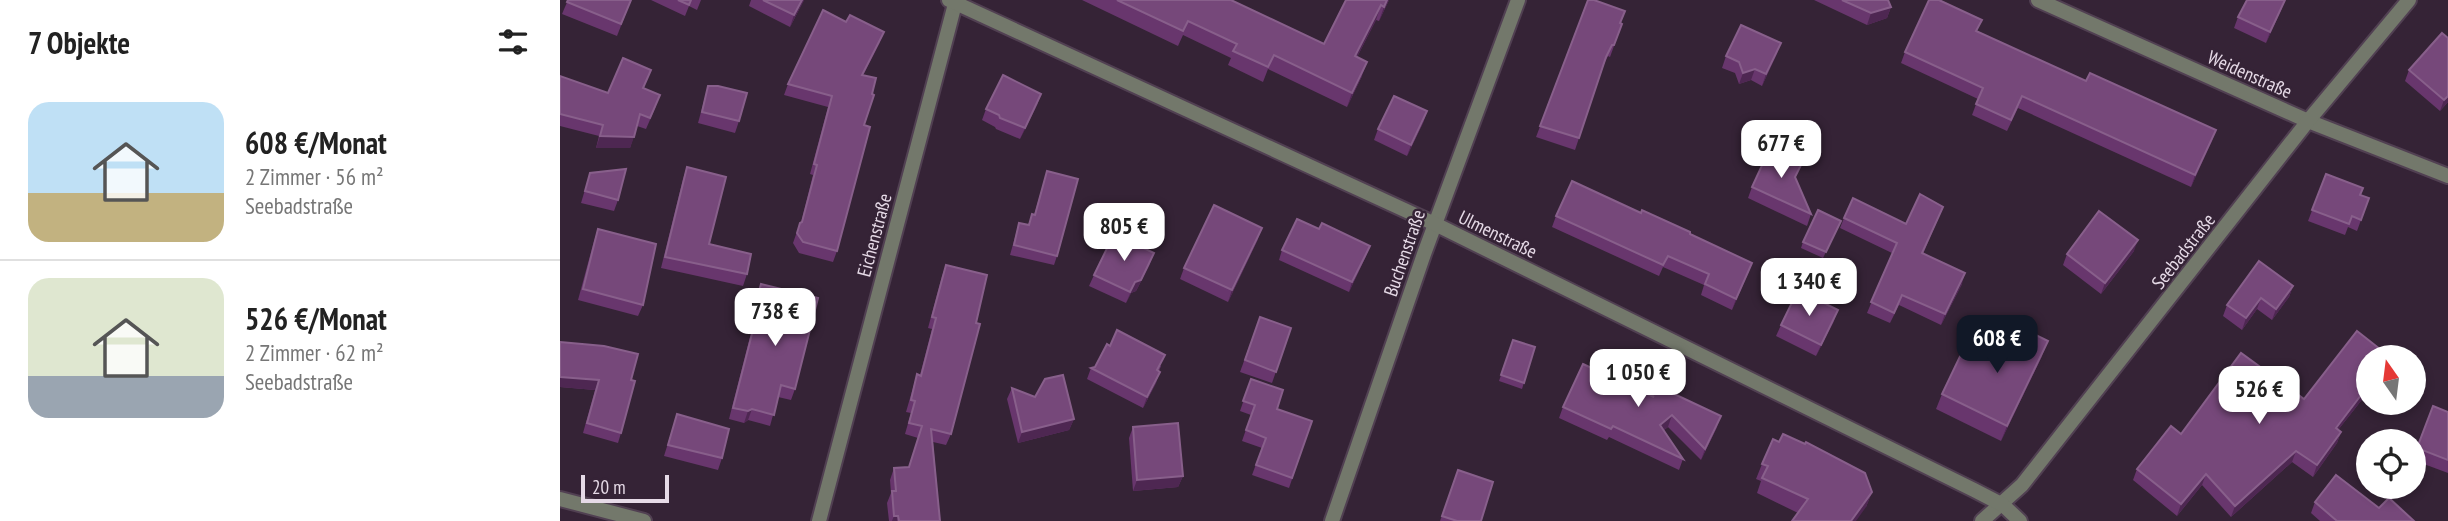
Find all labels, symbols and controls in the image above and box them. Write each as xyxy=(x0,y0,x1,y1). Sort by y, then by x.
text: 7 Objekte xyxy=(28,23,130,62)
icon: filters xyxy=(494,23,532,61)
street label: Weidenstraße xyxy=(2204,45,2296,103)
pin: 677 € xyxy=(1732,120,1830,180)
text: 608 €/Monat xyxy=(245,123,387,162)
text: 677 € xyxy=(1757,128,1805,157)
icon: home xyxy=(84,130,168,214)
text: 2 Zimmer · 56 m² xyxy=(245,162,383,191)
text: Seebadstraße xyxy=(245,191,353,220)
street label: Eichenstraße xyxy=(851,191,897,279)
pin: 805 € xyxy=(1075,204,1173,263)
street label: Ulmenstraße xyxy=(1455,205,1541,263)
street label: Buchenstraße xyxy=(1378,206,1430,299)
street label: Seebadstraße xyxy=(2146,208,2220,294)
text: 805 € xyxy=(1100,211,1148,240)
pin: 1 340 € xyxy=(1744,258,1874,318)
text: 1 340 € xyxy=(1777,266,1841,295)
pin: 738 € xyxy=(726,288,824,348)
text: 738 € xyxy=(751,296,799,325)
text: 526 €/Monat xyxy=(245,299,387,338)
icon: home xyxy=(84,306,168,390)
pin: 608 € xyxy=(1948,316,2046,375)
text: 608 € xyxy=(1973,323,2021,352)
text: 2 Zimmer · 62 m² xyxy=(245,338,383,367)
north arrow xyxy=(2356,345,2426,415)
map controls xyxy=(2356,345,2426,499)
pin: 1 050 € xyxy=(1573,350,1703,409)
text: 1 050 € xyxy=(1606,357,1670,386)
pin: 526 € xyxy=(2210,366,2308,426)
text: Seebadstraße xyxy=(245,367,353,396)
text: 526 € xyxy=(2235,374,2283,403)
button: locate xyxy=(2356,429,2426,499)
scale bar xyxy=(581,472,668,504)
text: 20 m xyxy=(592,475,626,499)

